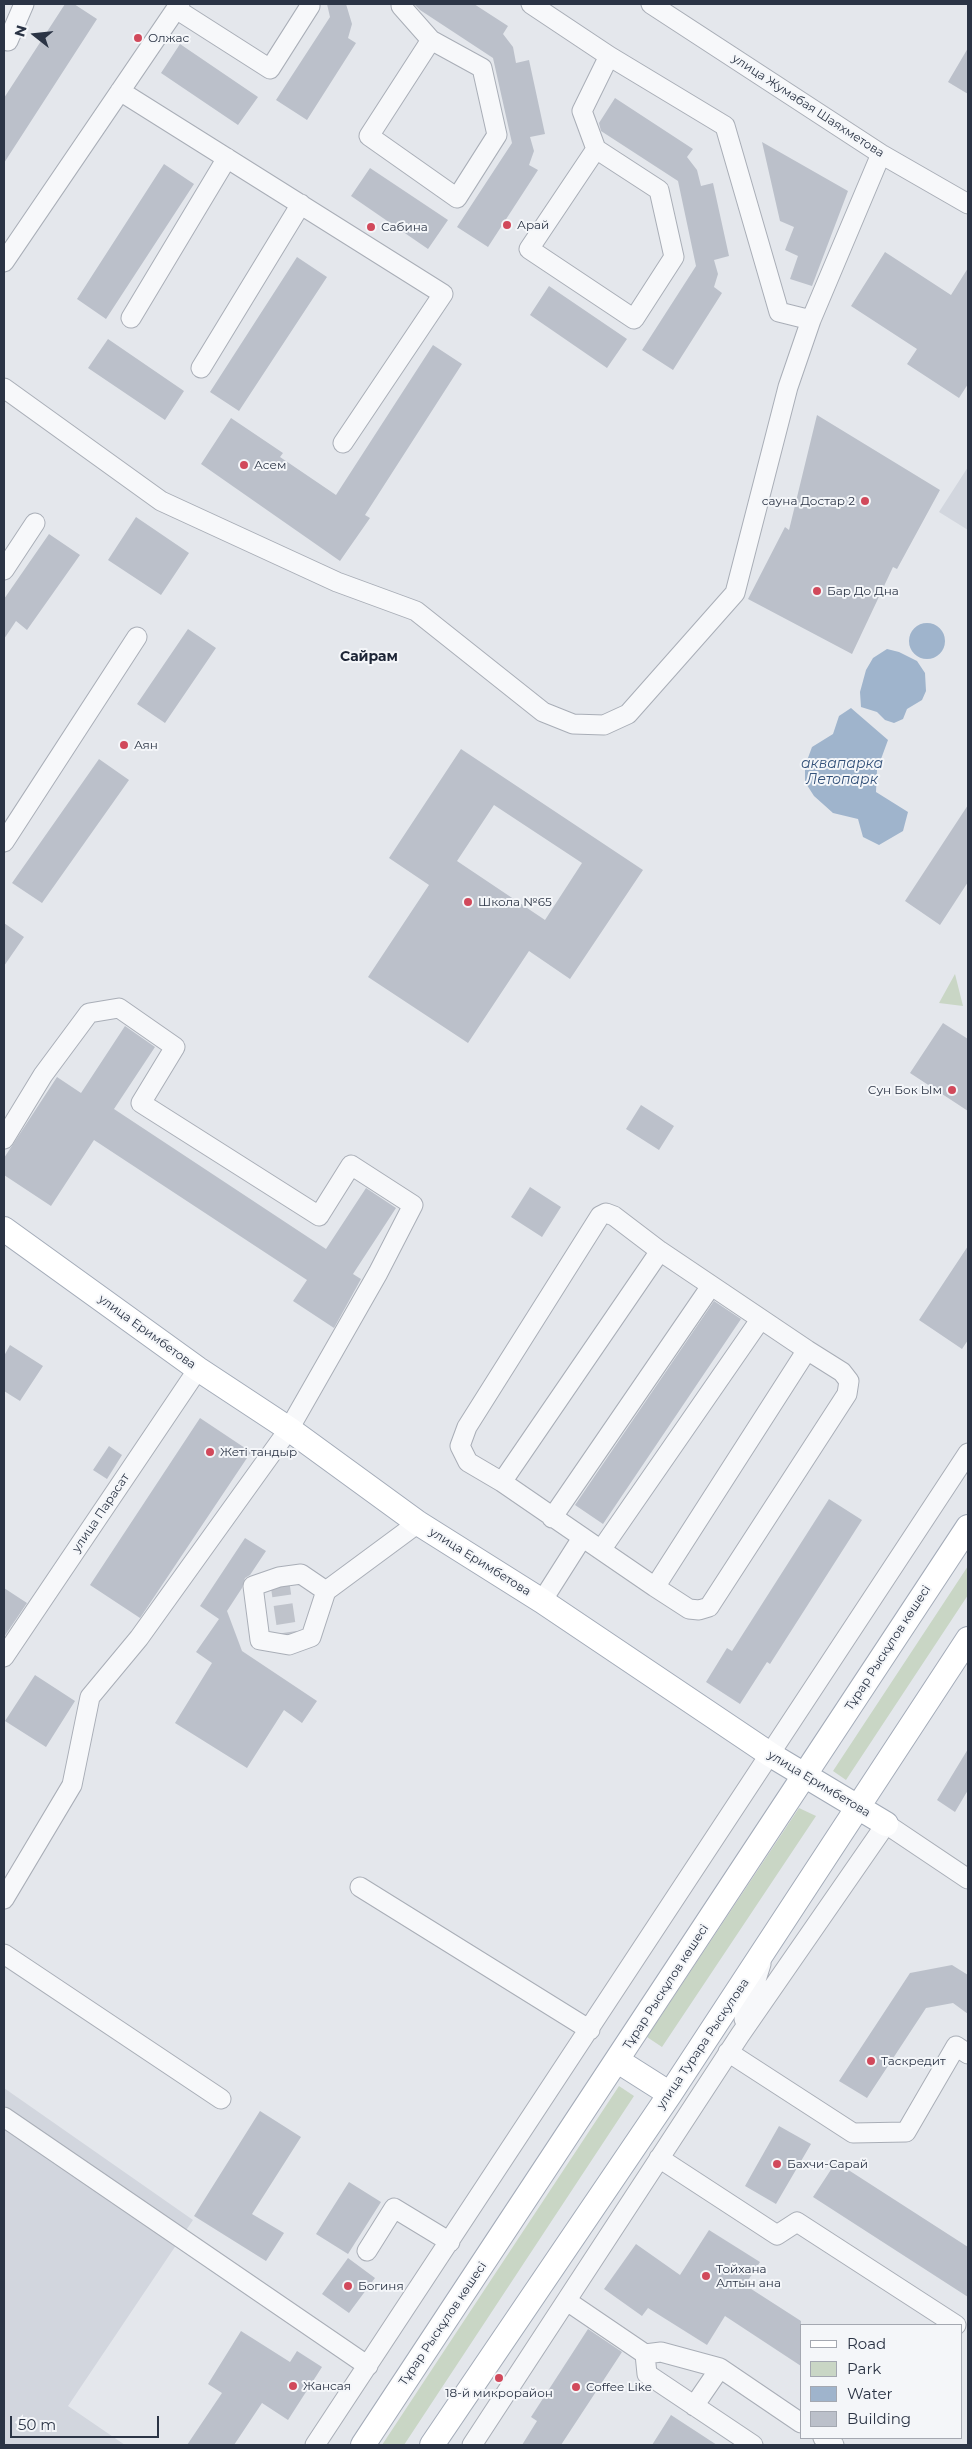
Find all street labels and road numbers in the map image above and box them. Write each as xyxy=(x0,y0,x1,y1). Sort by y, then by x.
street label: улица Жумабая Шаяхметова xyxy=(729,51,887,161)
street label: улица Еримбетова xyxy=(96,1292,198,1372)
street label: улица Парасат xyxy=(69,1471,133,1555)
street label: улица Еримбетова xyxy=(427,1525,533,1599)
street label: Тұрар Рыскұлов көшесі xyxy=(842,1583,934,1713)
street label: улица Еримбетова xyxy=(765,1748,873,1820)
street label: Тұрар Рыскұлов көшесі xyxy=(620,1922,712,2052)
street label: улица Турара Рыскулова xyxy=(654,1976,752,2112)
street label: Тұрар Рыскұлов көшесі xyxy=(396,2259,490,2389)

